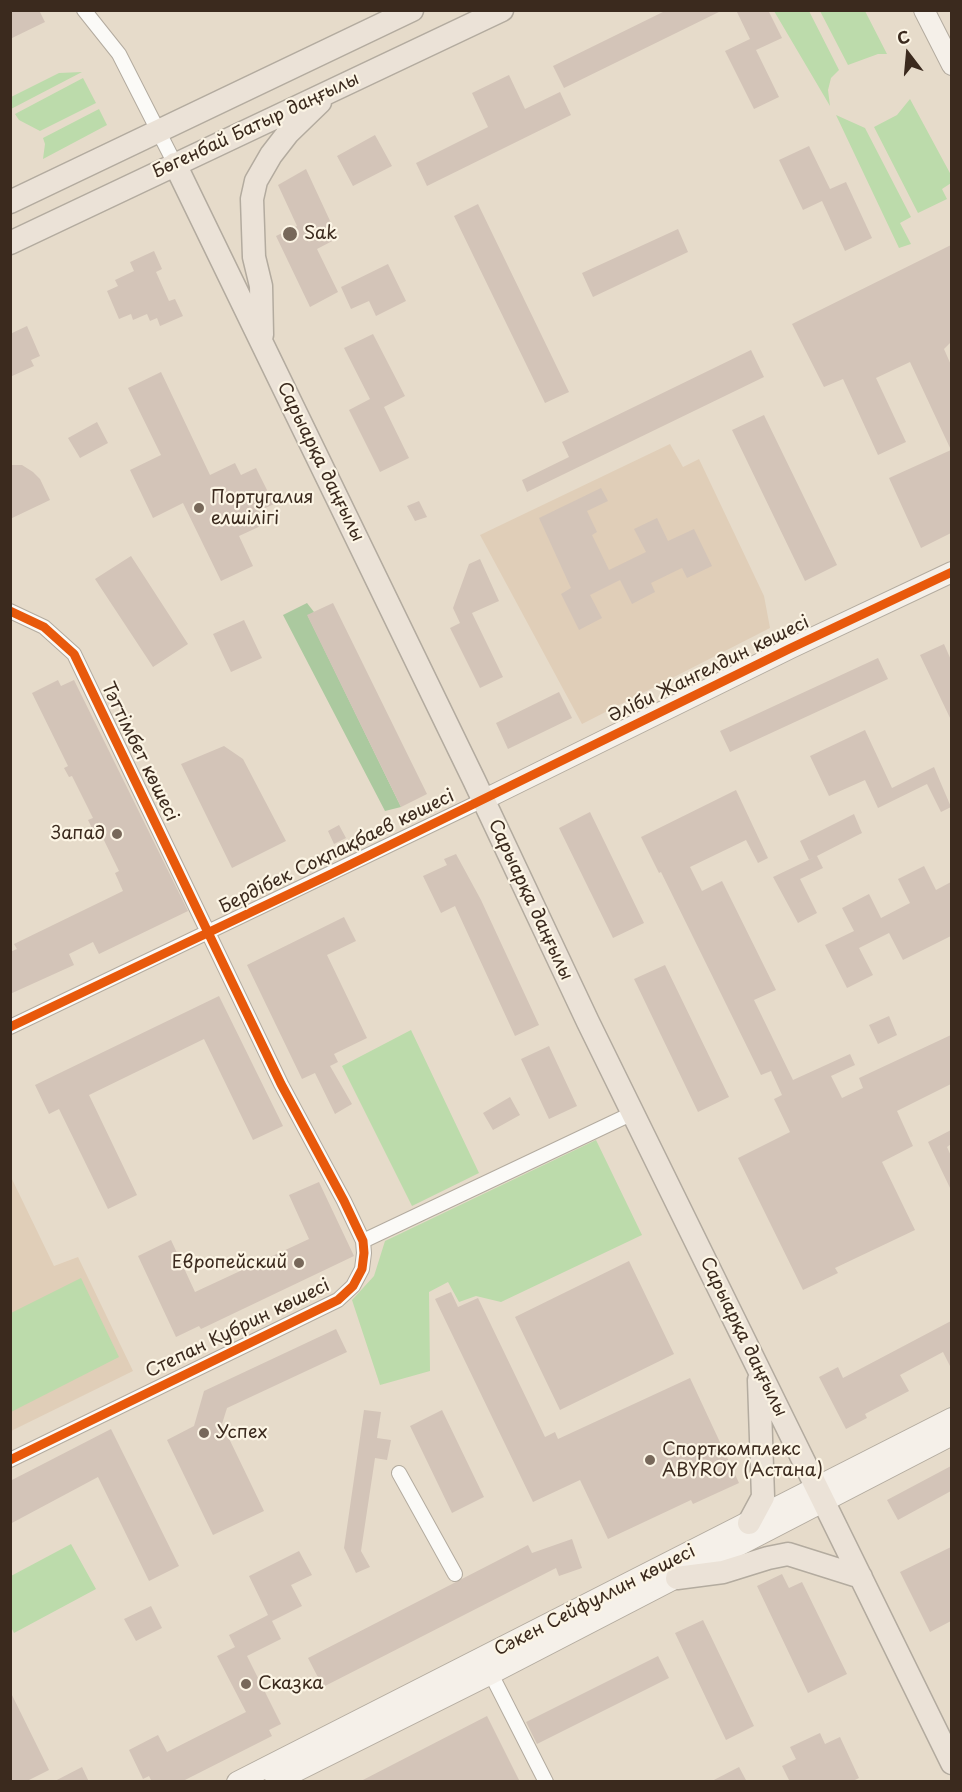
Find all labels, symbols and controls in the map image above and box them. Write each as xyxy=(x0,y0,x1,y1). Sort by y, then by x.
north arrow xyxy=(878,24,938,84)
text: С xyxy=(894,24,912,50)
street label: Бөгенбай Батыр даңғылы xyxy=(149,68,363,184)
place label: Sak xyxy=(304,223,337,245)
marker: Sak xyxy=(281,225,299,243)
street label: Сарыарқа даңғылы xyxy=(272,379,368,545)
place label: Португалия елшілігі xyxy=(211,487,314,530)
marker: Португалия елшілігі xyxy=(192,501,206,515)
street label: Әліби Жангелдин көшесі xyxy=(605,612,813,728)
street label: Тәттімбет көшесі xyxy=(96,679,182,825)
street label: Бердібек Соқпақбаев көшесі xyxy=(216,786,458,918)
street label: Сарыарқа даңғылы xyxy=(483,816,577,984)
place label: Запад xyxy=(51,823,105,845)
marker: Запад xyxy=(110,827,124,841)
place label: Европейский xyxy=(172,1252,287,1274)
street label: Сарыарқа даңғылы xyxy=(695,1254,791,1420)
marker: Европейский xyxy=(292,1256,306,1270)
street label: Степан Кубрин көшесі xyxy=(142,1275,334,1383)
place label: Успех xyxy=(216,1422,268,1444)
marker: Успех xyxy=(197,1426,211,1440)
place label: Спорткомплекс ABYROY (Астана) xyxy=(662,1439,823,1482)
marker: Спорткомплекс ABYROY (Астана) xyxy=(643,1453,657,1467)
street label: Сәкен Сейфуллин көшесі xyxy=(491,1541,699,1661)
place label: Сказка xyxy=(258,1673,323,1695)
marker: Сказка xyxy=(239,1677,253,1691)

